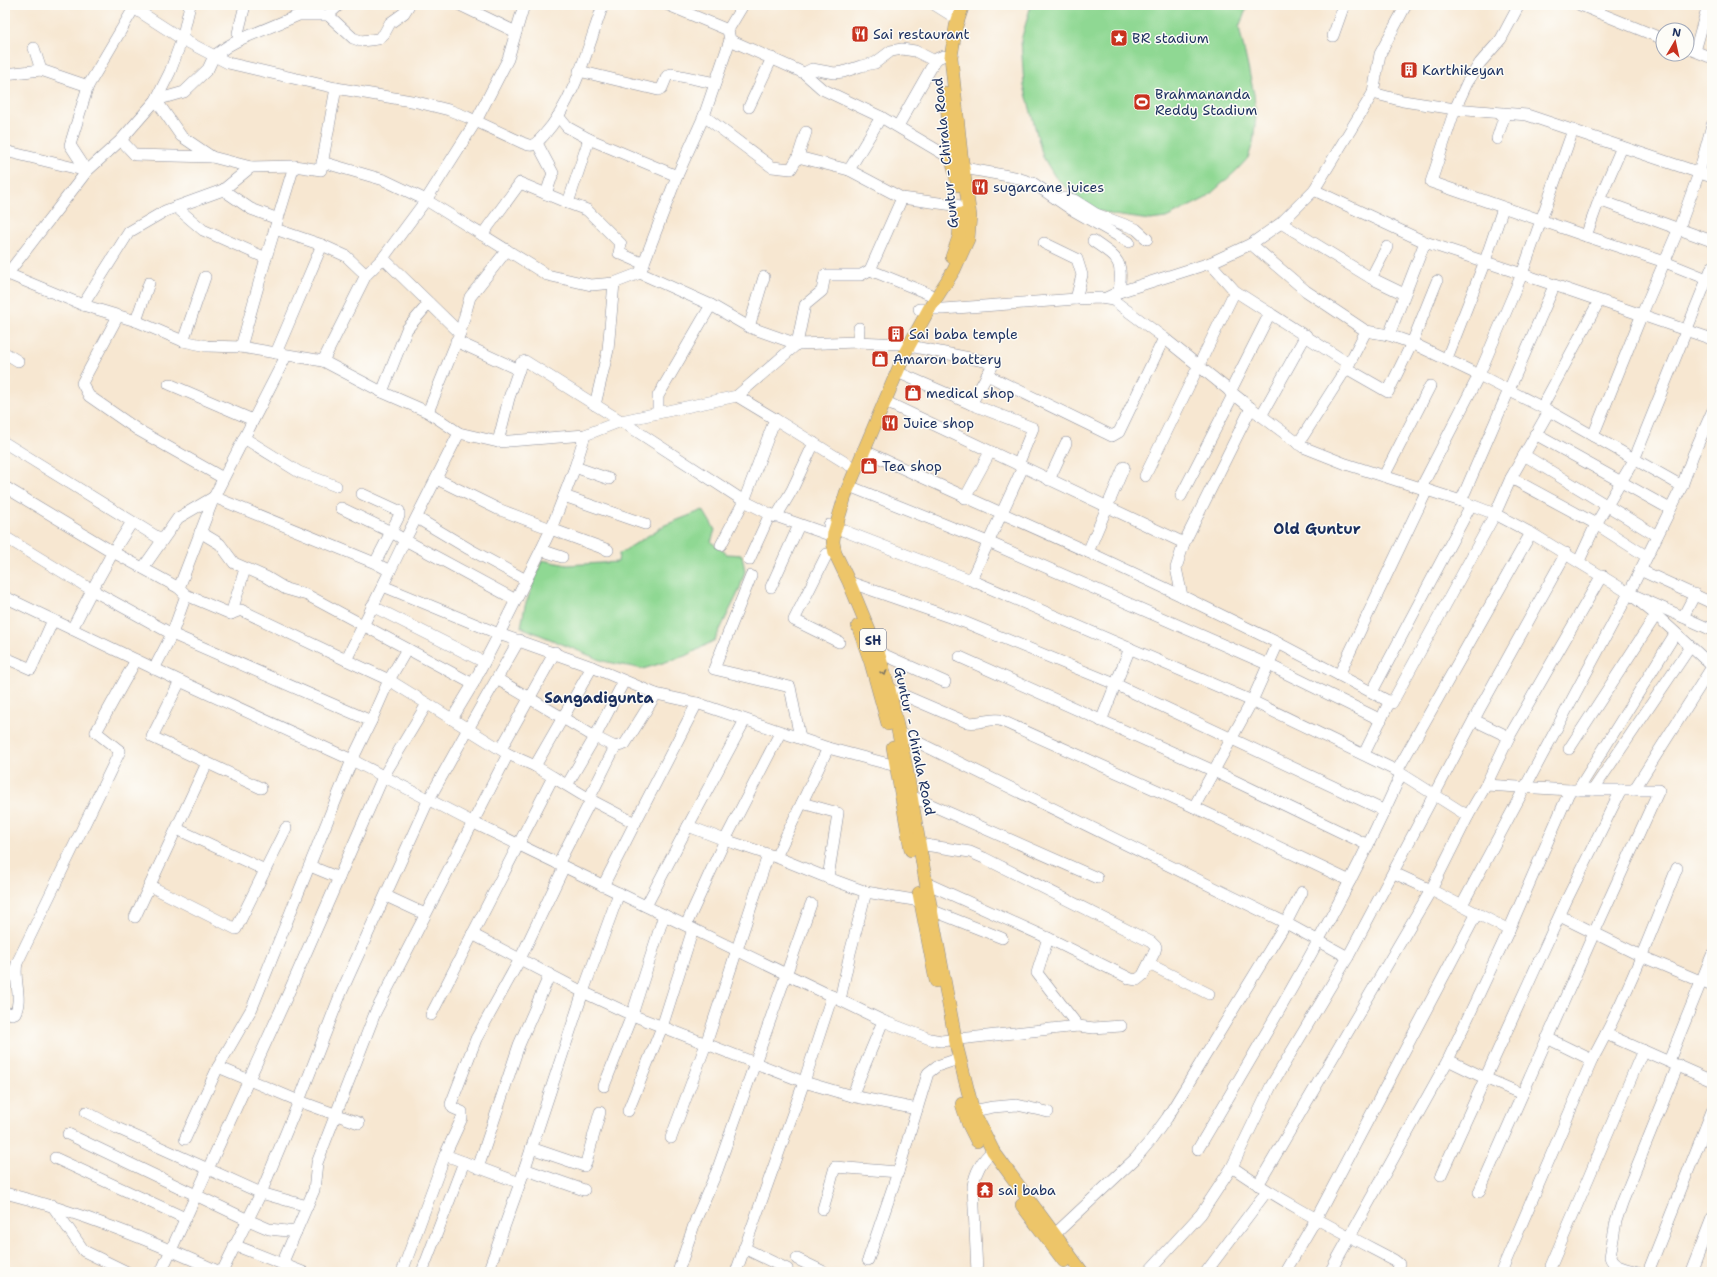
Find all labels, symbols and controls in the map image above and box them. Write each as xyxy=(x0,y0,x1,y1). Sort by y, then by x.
north arrow xyxy=(1655,22,1695,62)
restaurant icon: Sai restaurant xyxy=(850,24,870,44)
place label: Sai restaurant xyxy=(873,25,970,43)
text: N xyxy=(1671,25,1682,41)
place icon: BR stadium xyxy=(1109,28,1129,48)
place label: BR stadium xyxy=(1132,29,1209,47)
building icon: Karthikeyan xyxy=(1399,60,1419,80)
place label: Karthikeyan xyxy=(1422,61,1505,79)
street label: Guntur - Chirala Road xyxy=(928,77,962,229)
place label: Brahmananda Reddy Stadium xyxy=(1155,85,1257,119)
sports icon: Brahmananda Reddy Stadium xyxy=(1132,92,1152,112)
restaurant icon: sugarcane juices xyxy=(970,177,990,197)
place label: sugarcane juices xyxy=(993,178,1104,196)
building icon: Sai baba temple xyxy=(886,324,906,344)
place label: Sai baba temple xyxy=(909,325,1018,343)
shop icon: Amaron battery xyxy=(870,349,890,369)
place label: Amaron battery xyxy=(893,350,1001,368)
shop icon: medical shop xyxy=(903,383,923,403)
place label: medical shop xyxy=(926,384,1015,402)
restaurant icon: Juice shop xyxy=(880,413,900,433)
place label: Juice shop xyxy=(903,414,974,432)
shop icon: Tea shop xyxy=(859,456,879,476)
place label: Tea shop xyxy=(882,457,942,475)
district label: Old Guntur xyxy=(1273,519,1361,539)
road number: SH xyxy=(860,629,886,651)
street label: Guntur - Chirala Road xyxy=(890,665,940,817)
one-way arrow xyxy=(879,669,888,676)
district label: Sangadigunta xyxy=(544,688,655,708)
temple icon: sai baba xyxy=(975,1180,995,1200)
place label: sai baba xyxy=(998,1181,1056,1199)

